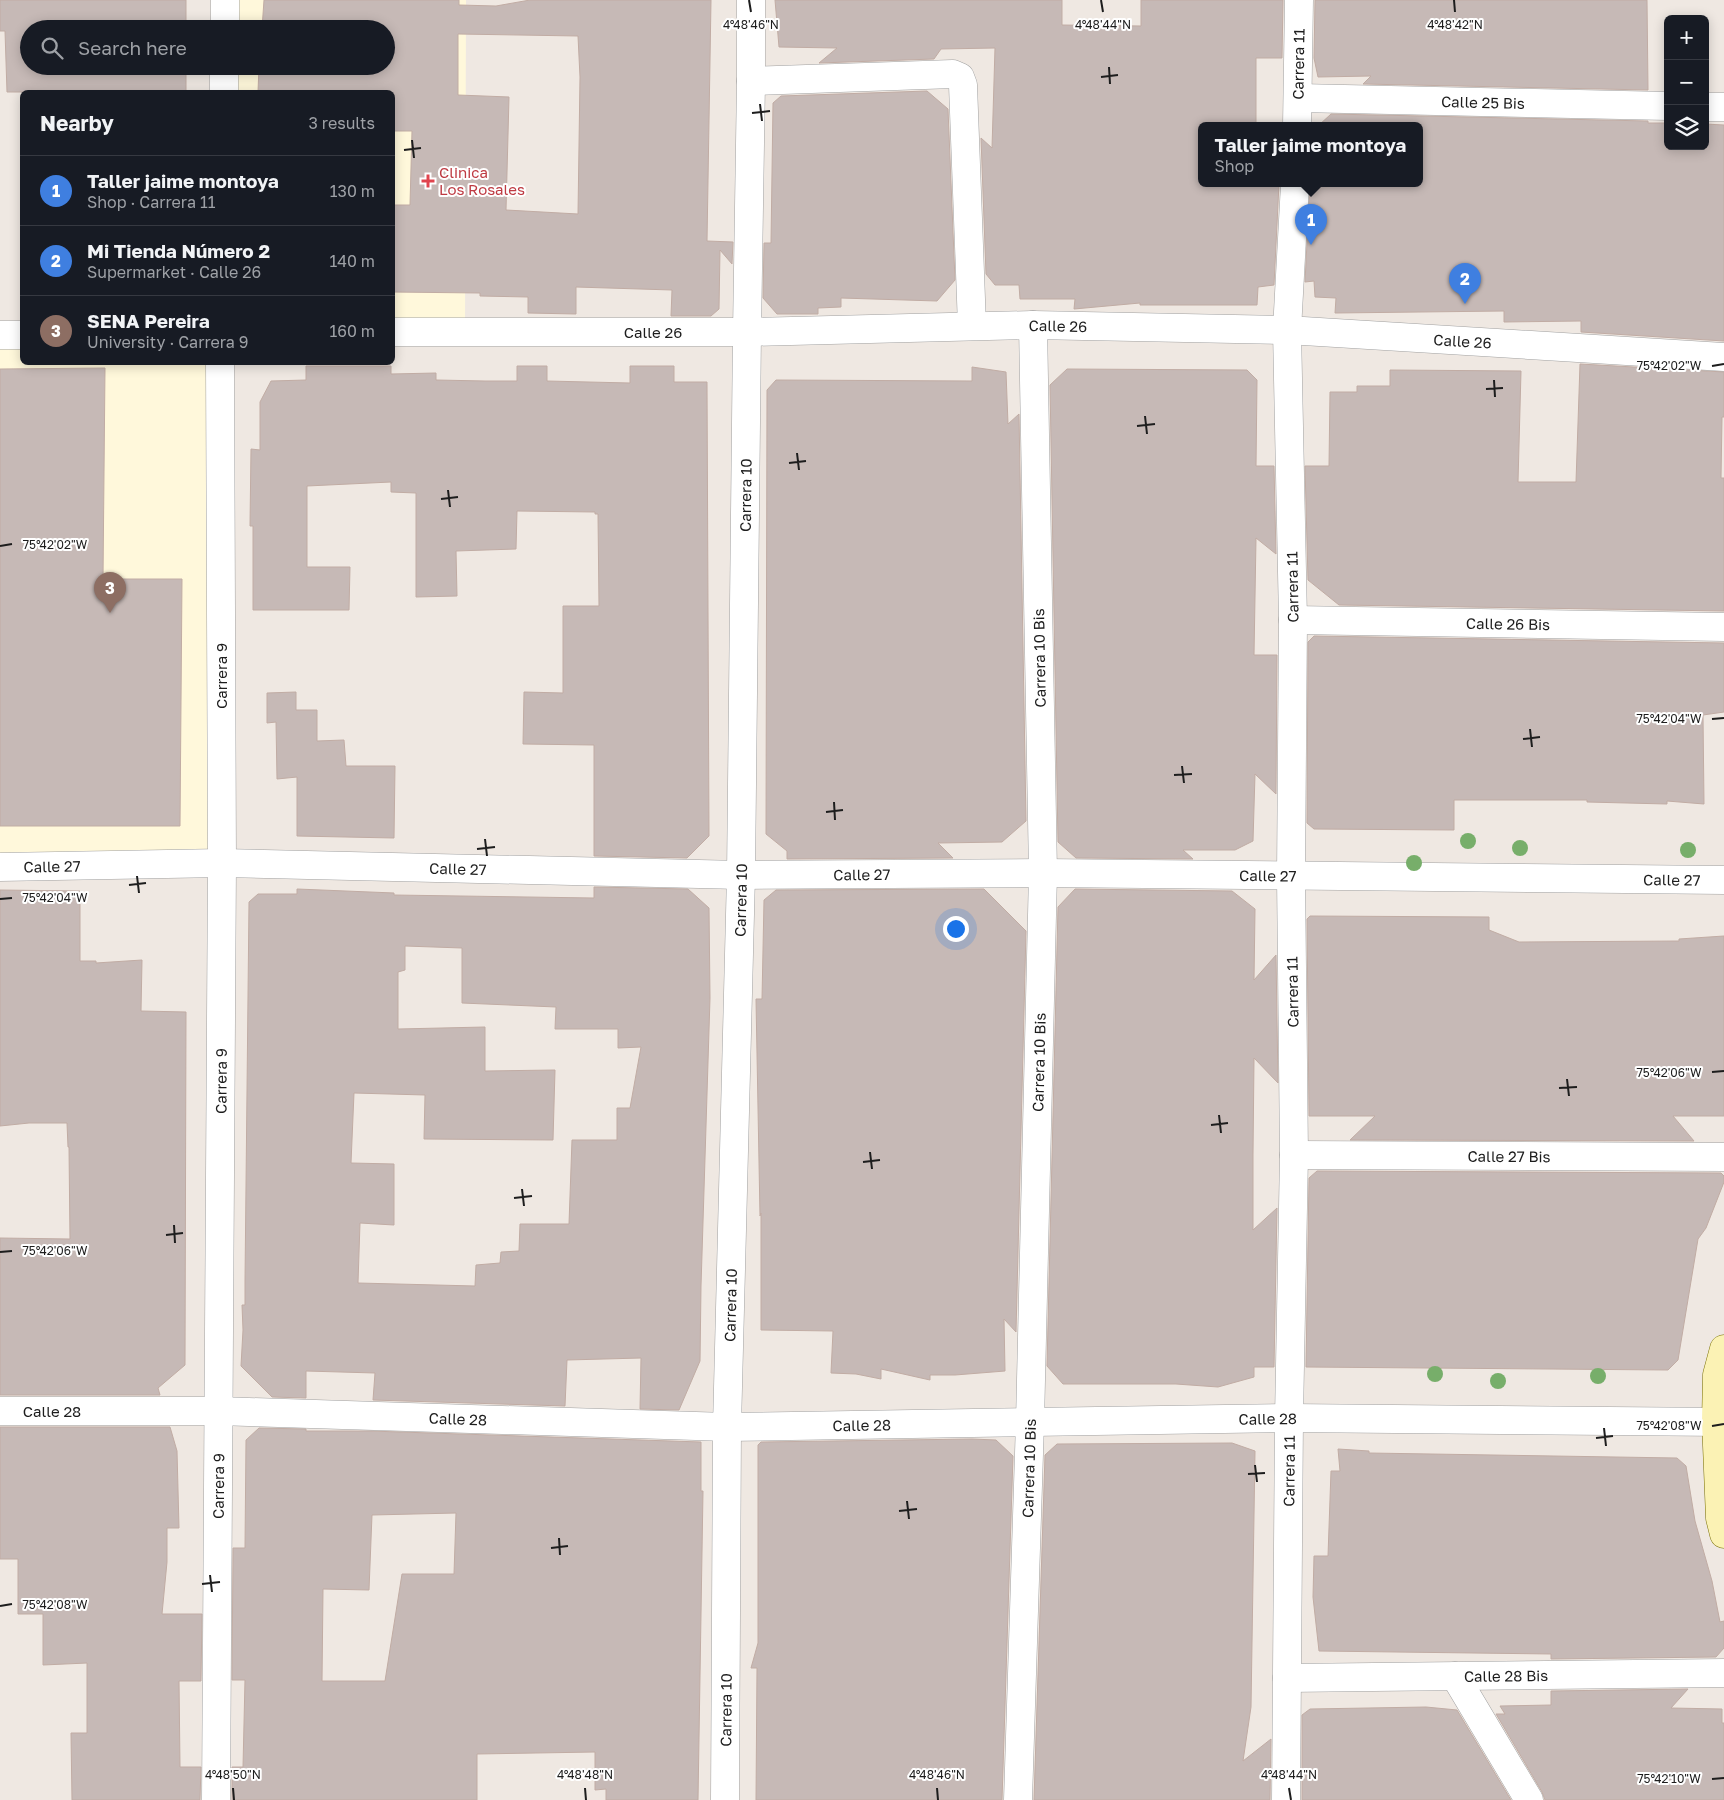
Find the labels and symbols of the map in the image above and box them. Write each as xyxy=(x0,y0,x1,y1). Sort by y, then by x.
text: 4°48'46"N xyxy=(723,17,779,32)
text: 4°48'44"N xyxy=(1075,17,1131,32)
text: 4°48'42"N xyxy=(1427,17,1483,32)
street label: Carrera 11 xyxy=(1288,28,1308,100)
street label: Calle 25 Bis xyxy=(1441,92,1525,112)
place label: Clinica Los Rosales xyxy=(439,163,525,198)
marker: Clinica Los Rosales xyxy=(421,174,435,188)
pin: 1 xyxy=(1295,204,1327,245)
pin: 2 xyxy=(1449,263,1481,304)
street label: Calle 26 xyxy=(1029,316,1087,335)
street label: Calle 26 xyxy=(624,323,682,341)
street label: Calle 26 xyxy=(1433,330,1492,352)
text: 75°42'02"W xyxy=(1637,358,1702,373)
street label: Carrera 10 xyxy=(736,458,755,532)
text: 75°42'02"W xyxy=(23,537,88,552)
street label: Carrera 11 xyxy=(1282,551,1302,623)
pin: 3 xyxy=(94,572,126,613)
street label: Carrera 10 Bis xyxy=(1029,608,1049,708)
street label: Calle 26 Bis xyxy=(1466,614,1550,633)
street label: Carrera 9 xyxy=(212,643,230,709)
text: 75°42'04"W xyxy=(1636,711,1702,726)
street label: Calle 27 xyxy=(23,857,81,876)
street label: Calle 27 xyxy=(429,859,487,878)
street label: Carrera 10 xyxy=(730,863,750,937)
street label: Calle 27 xyxy=(833,865,891,883)
street label: Calle 27 xyxy=(1239,866,1297,885)
street label: Calle 27 xyxy=(1643,870,1701,889)
text: 75°42'04"W xyxy=(22,890,88,905)
your location xyxy=(943,916,969,942)
street label: Carrera 11 xyxy=(1282,956,1302,1028)
street label: Carrera 10 Bis xyxy=(1028,1012,1049,1112)
street label: Carrera 9 xyxy=(211,1048,230,1114)
text: 75°42'06"W xyxy=(1637,1065,1702,1080)
street label: Calle 27 Bis xyxy=(1467,1147,1551,1165)
text: 75°42'06"W xyxy=(23,1243,88,1258)
street label: Carrera 10 xyxy=(720,1268,740,1342)
street label: Calle 28 xyxy=(23,1402,81,1420)
street label: Calle 28 xyxy=(428,1409,487,1428)
street label: Calle 28 xyxy=(1238,1409,1297,1428)
street label: Calle 28 xyxy=(832,1415,891,1434)
street label: Carrera 10 Bis xyxy=(1018,1418,1039,1518)
text: 75°42'08"W xyxy=(1636,1418,1702,1433)
street label: Carrera 11 xyxy=(1279,1435,1298,1507)
street label: Carrera 9 xyxy=(209,1453,227,1519)
text: 75°42'08"W xyxy=(22,1597,88,1612)
street label: Calle 28 Bis xyxy=(1464,1666,1548,1685)
street label: Carrera 10 xyxy=(716,1673,735,1747)
text: 4°48'50"N xyxy=(205,1767,261,1782)
text: 4°48'48"N xyxy=(557,1767,613,1782)
text: 4°48'46"N xyxy=(909,1767,965,1782)
text: 4°48'44"N xyxy=(1261,1767,1317,1782)
text: 75°42'10"W xyxy=(1637,1771,1701,1786)

